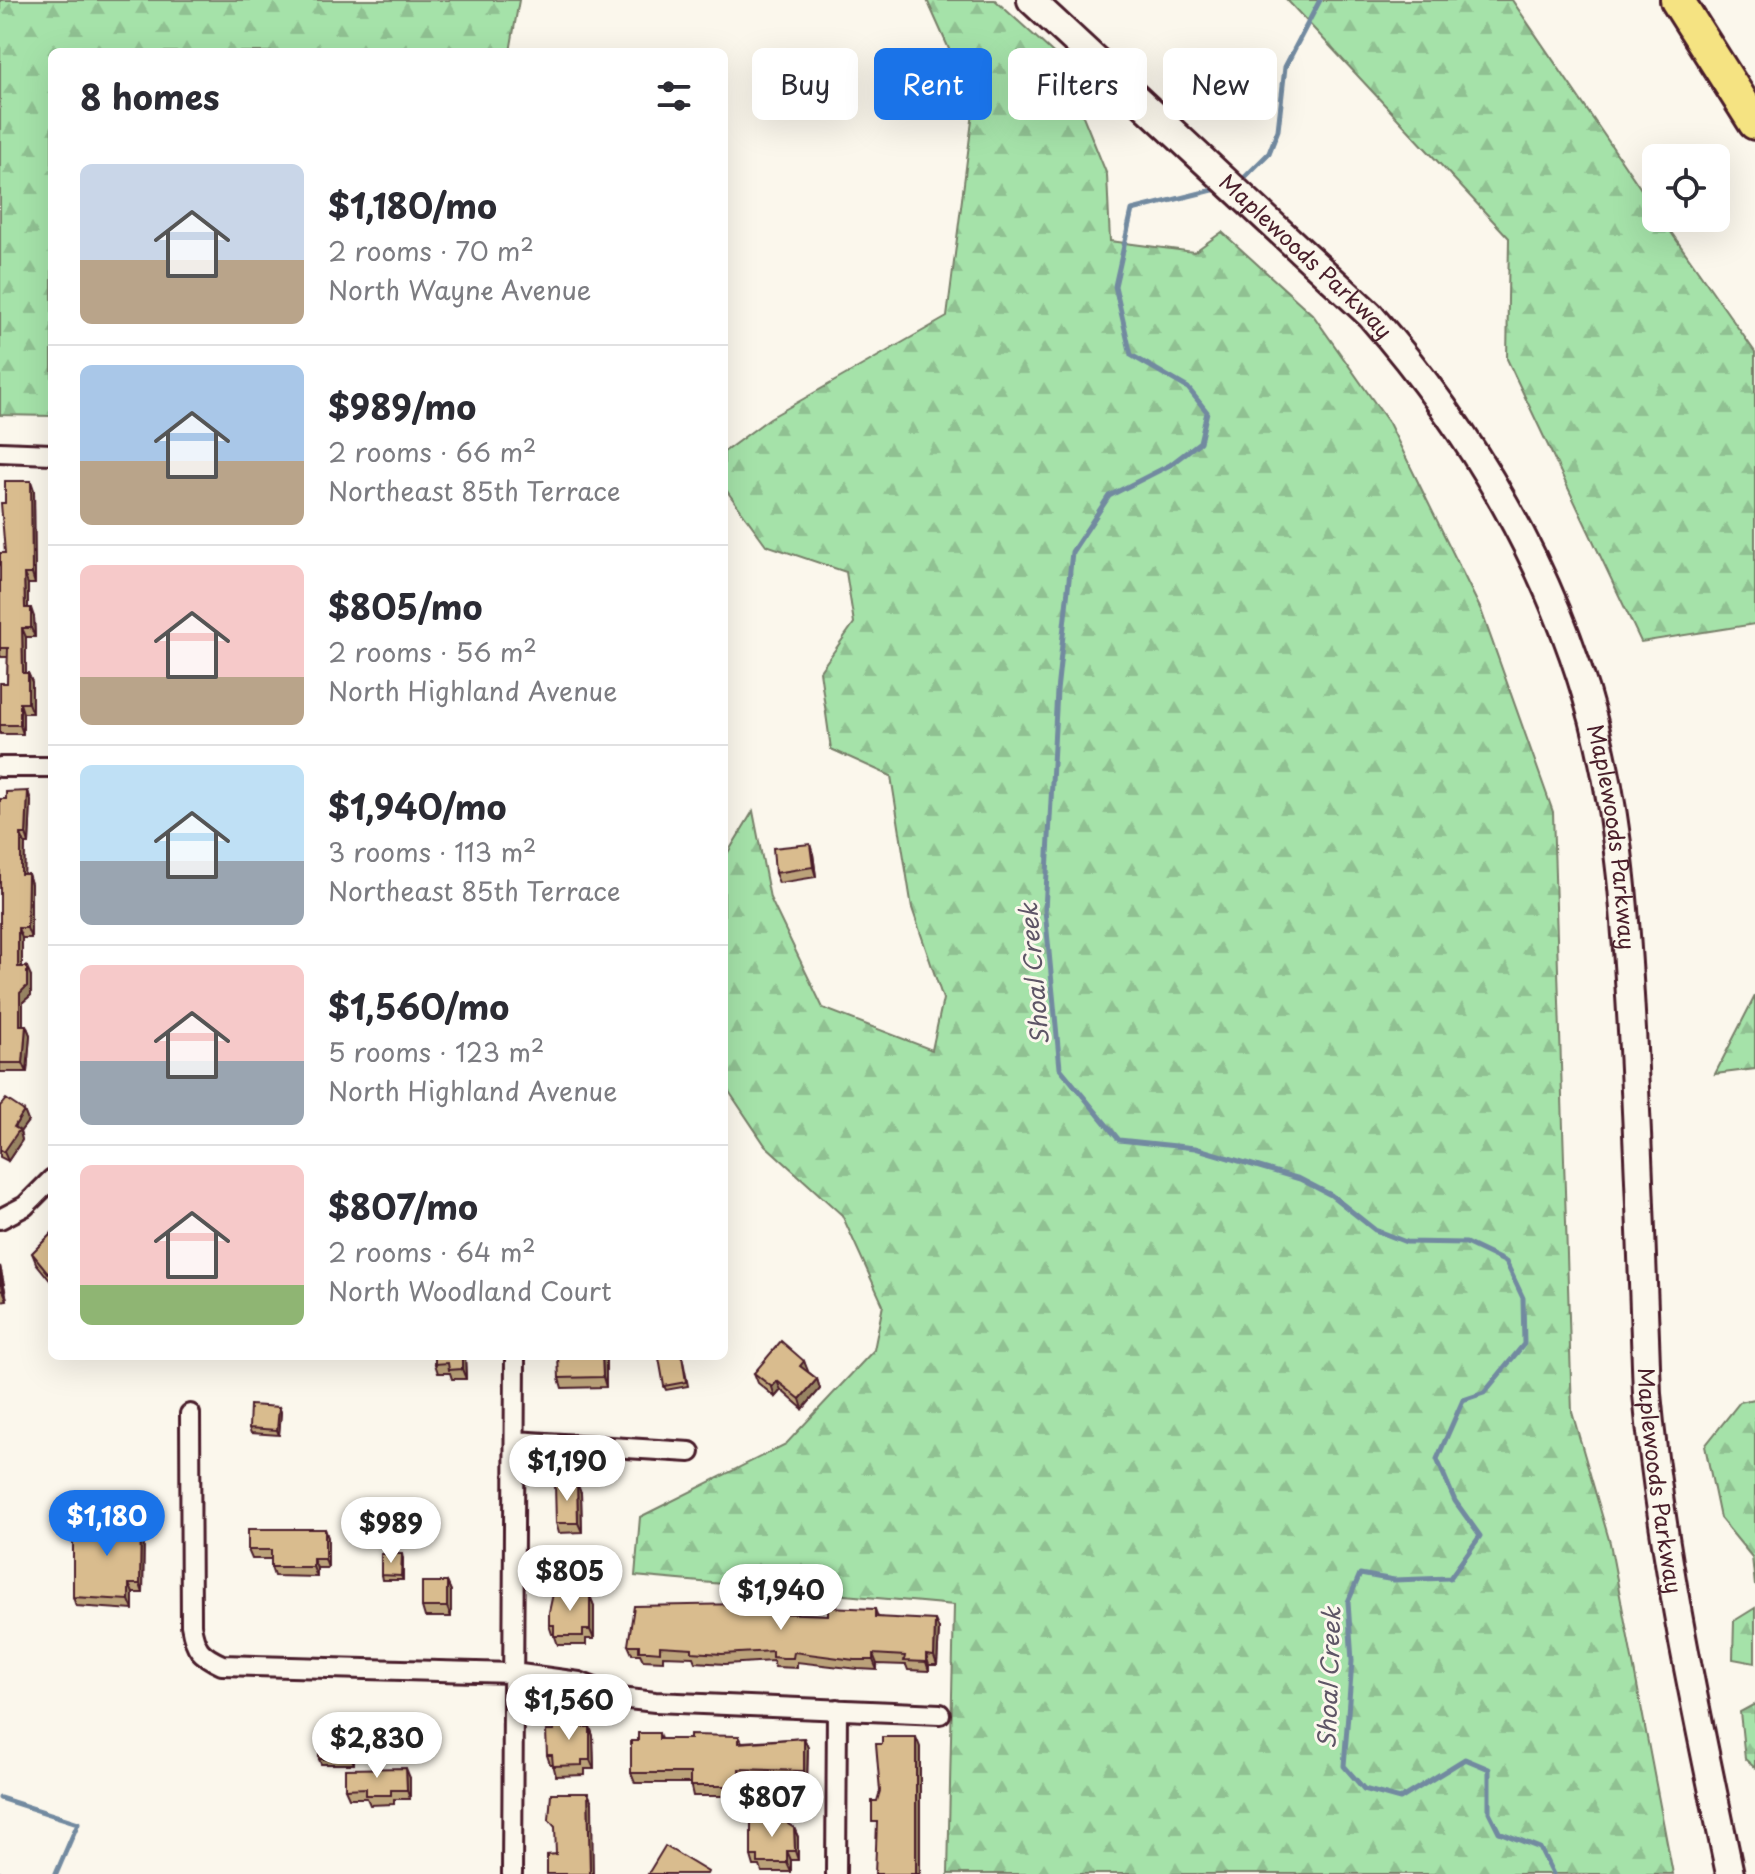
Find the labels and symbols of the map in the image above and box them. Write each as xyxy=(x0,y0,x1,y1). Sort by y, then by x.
street label: Maplewoods Parkway xyxy=(1213,165,1401,345)
street label: Maplewoods Parkway xyxy=(1580,720,1645,951)
water label: Shoal Creek xyxy=(1009,900,1057,1047)
street label: Maplewoods Parkway xyxy=(1631,1367,1692,1596)
pin: $1,190 xyxy=(502,1435,632,1503)
pin: $1,180 xyxy=(42,1490,172,1558)
pin: $989 xyxy=(344,1497,438,1565)
pin: $805 xyxy=(523,1545,617,1613)
pin: $1,940 xyxy=(716,1564,846,1632)
water label: Shoal Creek xyxy=(1308,1605,1349,1750)
pin: $1,560 xyxy=(504,1674,634,1742)
pin: $2,830 xyxy=(312,1712,442,1780)
pin: $807 xyxy=(725,1771,819,1839)

